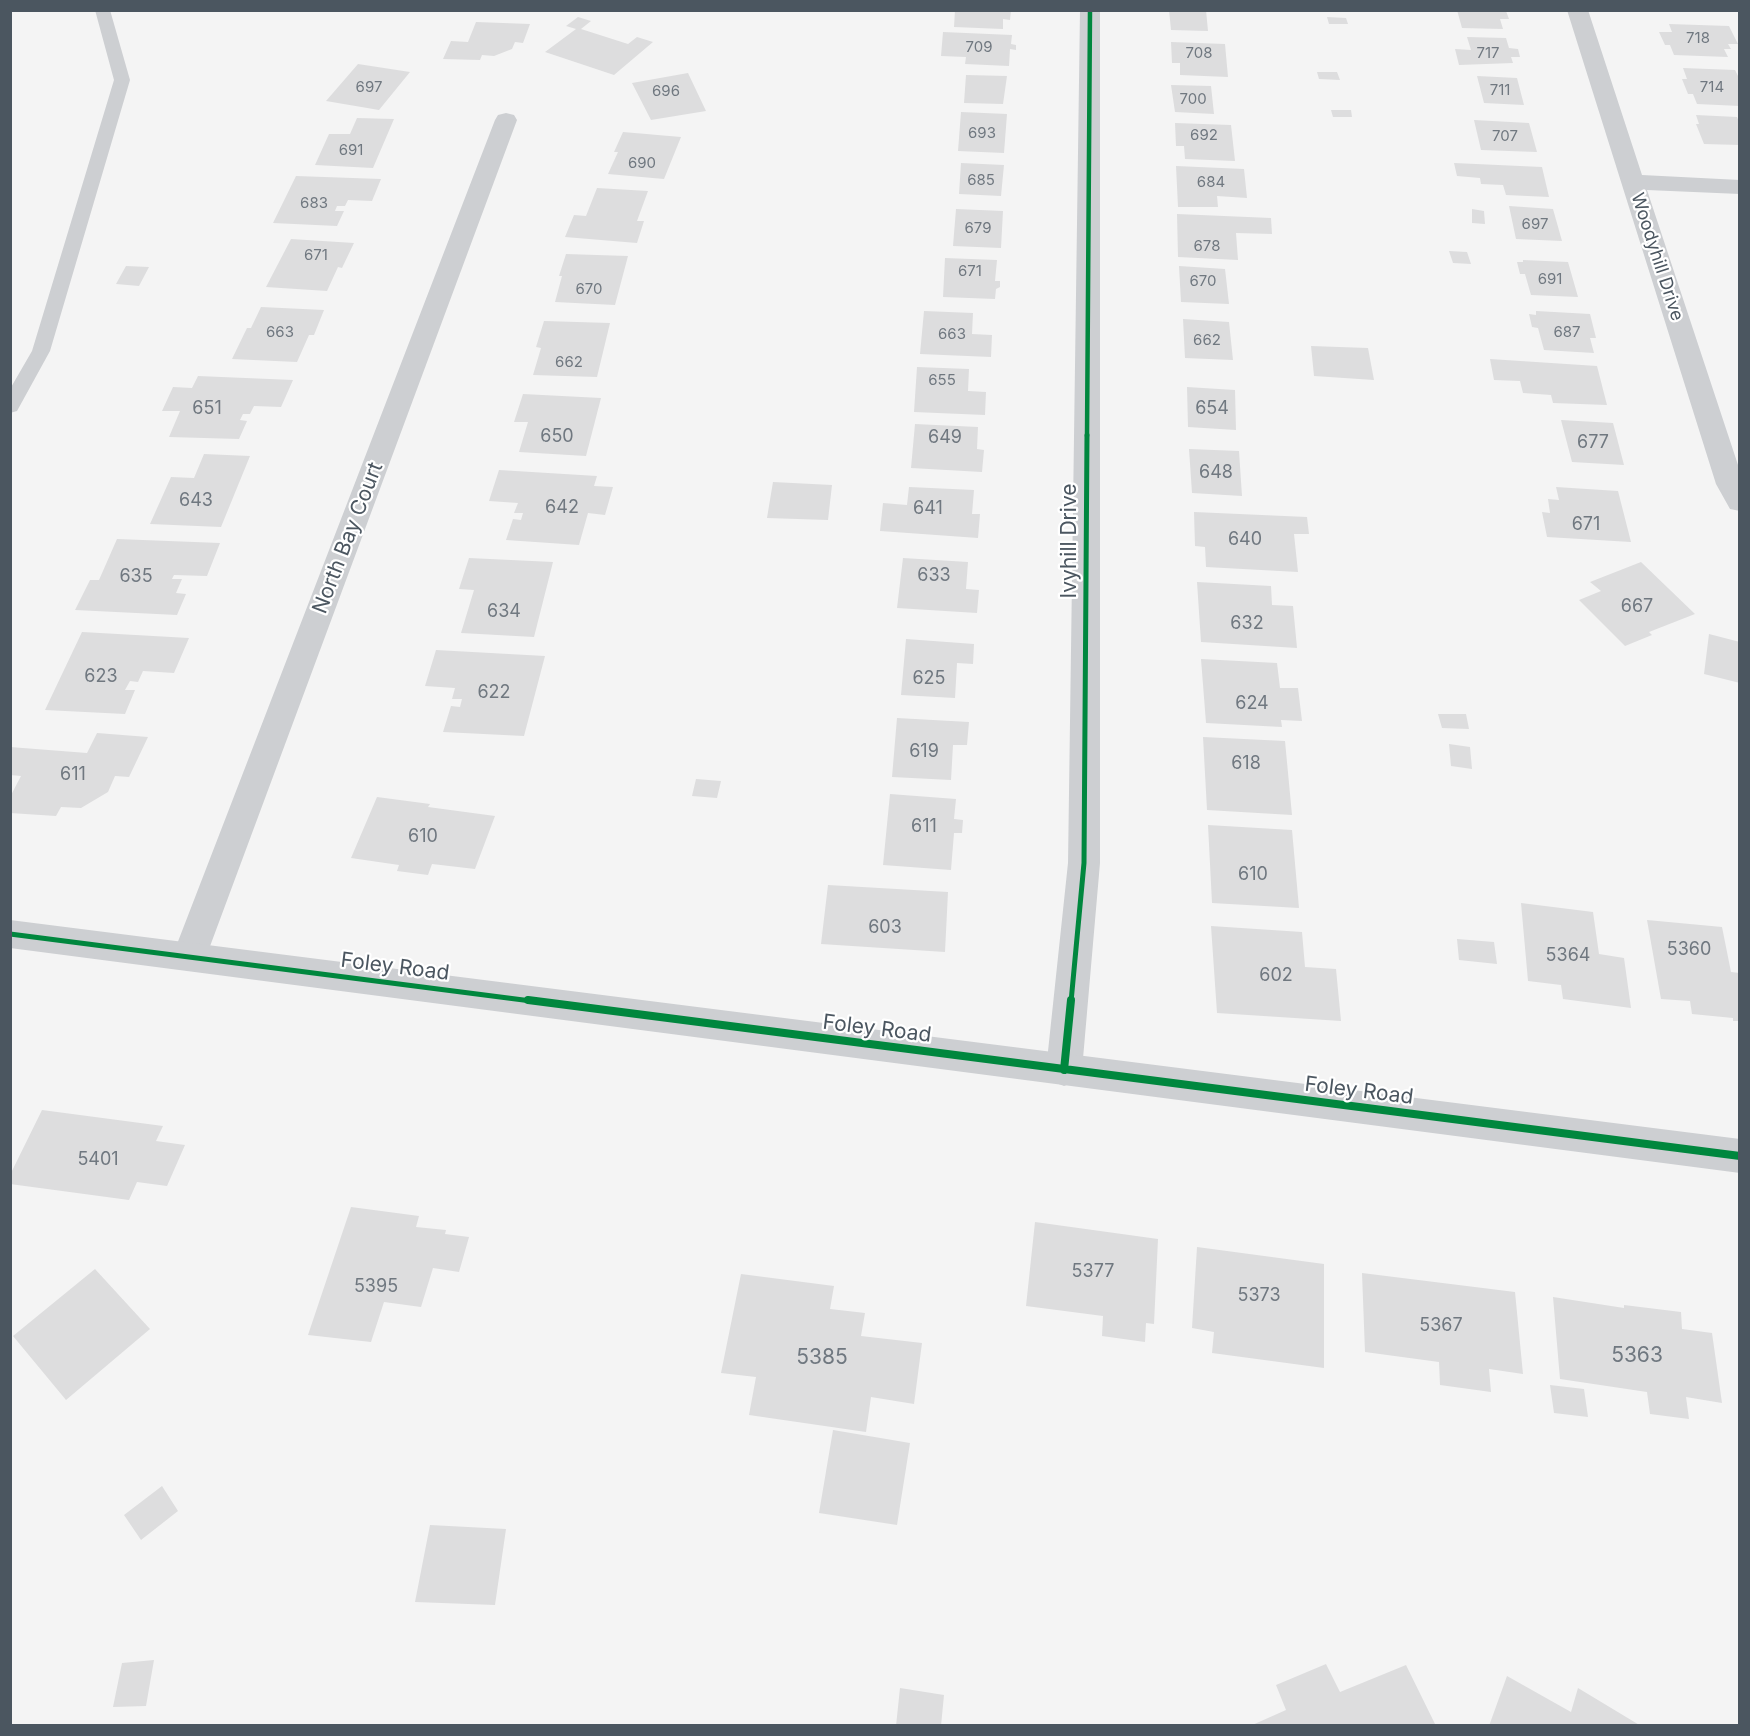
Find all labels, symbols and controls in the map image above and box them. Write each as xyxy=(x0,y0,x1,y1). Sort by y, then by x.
house number: 718 xyxy=(1686,29,1710,47)
house number: 709 xyxy=(965,38,993,56)
house number: 708 xyxy=(1186,44,1212,62)
house number: 717 xyxy=(1476,44,1500,62)
house number: 697 xyxy=(356,78,382,96)
house number: 714 xyxy=(1700,78,1724,96)
house number: 711 xyxy=(1490,81,1510,99)
house number: 696 xyxy=(652,82,680,100)
house number: 700 xyxy=(1179,90,1207,108)
house number: 693 xyxy=(968,124,996,142)
house number: 692 xyxy=(1190,126,1218,144)
house number: 707 xyxy=(1492,127,1518,145)
house number: 691 xyxy=(339,141,363,159)
house number: 690 xyxy=(628,154,656,172)
house number: 685 xyxy=(967,171,995,189)
house number: 684 xyxy=(1197,173,1225,191)
street label: Woodyhill Drive xyxy=(1626,190,1688,324)
house number: 683 xyxy=(300,194,328,212)
house number: 697 xyxy=(1522,215,1548,233)
house number: 679 xyxy=(965,219,991,237)
house number: 678 xyxy=(1194,237,1220,255)
house number: 671 xyxy=(304,246,328,264)
house number: 671 xyxy=(958,262,982,280)
house number: 691 xyxy=(1538,270,1562,288)
house number: 670 xyxy=(1189,272,1217,290)
house number: 670 xyxy=(575,280,603,298)
house number: 663 xyxy=(266,323,294,341)
house number: 687 xyxy=(1553,323,1581,341)
house number: 663 xyxy=(938,325,966,343)
house number: 662 xyxy=(1193,331,1221,349)
house number: 662 xyxy=(555,353,583,371)
house number: 655 xyxy=(928,371,956,389)
house number: 651 xyxy=(192,398,222,420)
house number: 654 xyxy=(1195,398,1229,420)
house number: 650 xyxy=(540,426,574,448)
house number: 649 xyxy=(928,427,962,449)
house number: 677 xyxy=(1577,432,1609,454)
street label: North Bay Court xyxy=(308,459,388,617)
house number: 648 xyxy=(1199,462,1233,484)
street label: Ivyhill Drive xyxy=(1057,483,1083,599)
house number: 643 xyxy=(179,490,213,512)
house number: 642 xyxy=(545,497,579,519)
house number: 641 xyxy=(913,498,943,520)
house number: 671 xyxy=(1572,514,1600,536)
house number: 640 xyxy=(1228,529,1262,551)
house number: 633 xyxy=(917,565,951,587)
house number: 635 xyxy=(119,566,153,588)
house number: 667 xyxy=(1621,596,1653,618)
house number: 634 xyxy=(487,601,521,623)
house number: 632 xyxy=(1230,613,1264,635)
house number: 623 xyxy=(84,666,118,688)
house number: 625 xyxy=(912,668,946,690)
house number: 622 xyxy=(477,682,511,704)
house number: 624 xyxy=(1235,693,1269,715)
house number: 619 xyxy=(909,741,939,763)
house number: 618 xyxy=(1231,753,1261,775)
house number: 611 xyxy=(60,764,86,786)
house number: 611 xyxy=(911,816,937,838)
house number: 610 xyxy=(408,826,438,848)
house number: 610 xyxy=(1238,864,1268,886)
house number: 603 xyxy=(868,917,902,939)
house number: 5360 xyxy=(1667,939,1711,961)
house number: 5364 xyxy=(1546,945,1590,967)
street label: Foley Road xyxy=(339,948,451,986)
house number: 602 xyxy=(1259,965,1293,987)
street label: Foley Road xyxy=(821,1010,933,1048)
street label: Foley Road xyxy=(1303,1072,1415,1110)
house number: 5401 xyxy=(77,1149,119,1171)
house number: 5377 xyxy=(1072,1261,1114,1283)
house number: 5395 xyxy=(354,1276,398,1298)
house number: 5373 xyxy=(1237,1285,1281,1307)
house number: 5367 xyxy=(1419,1315,1463,1337)
house number: 5363 xyxy=(1611,1343,1663,1369)
house number: 5385 xyxy=(796,1345,848,1371)

